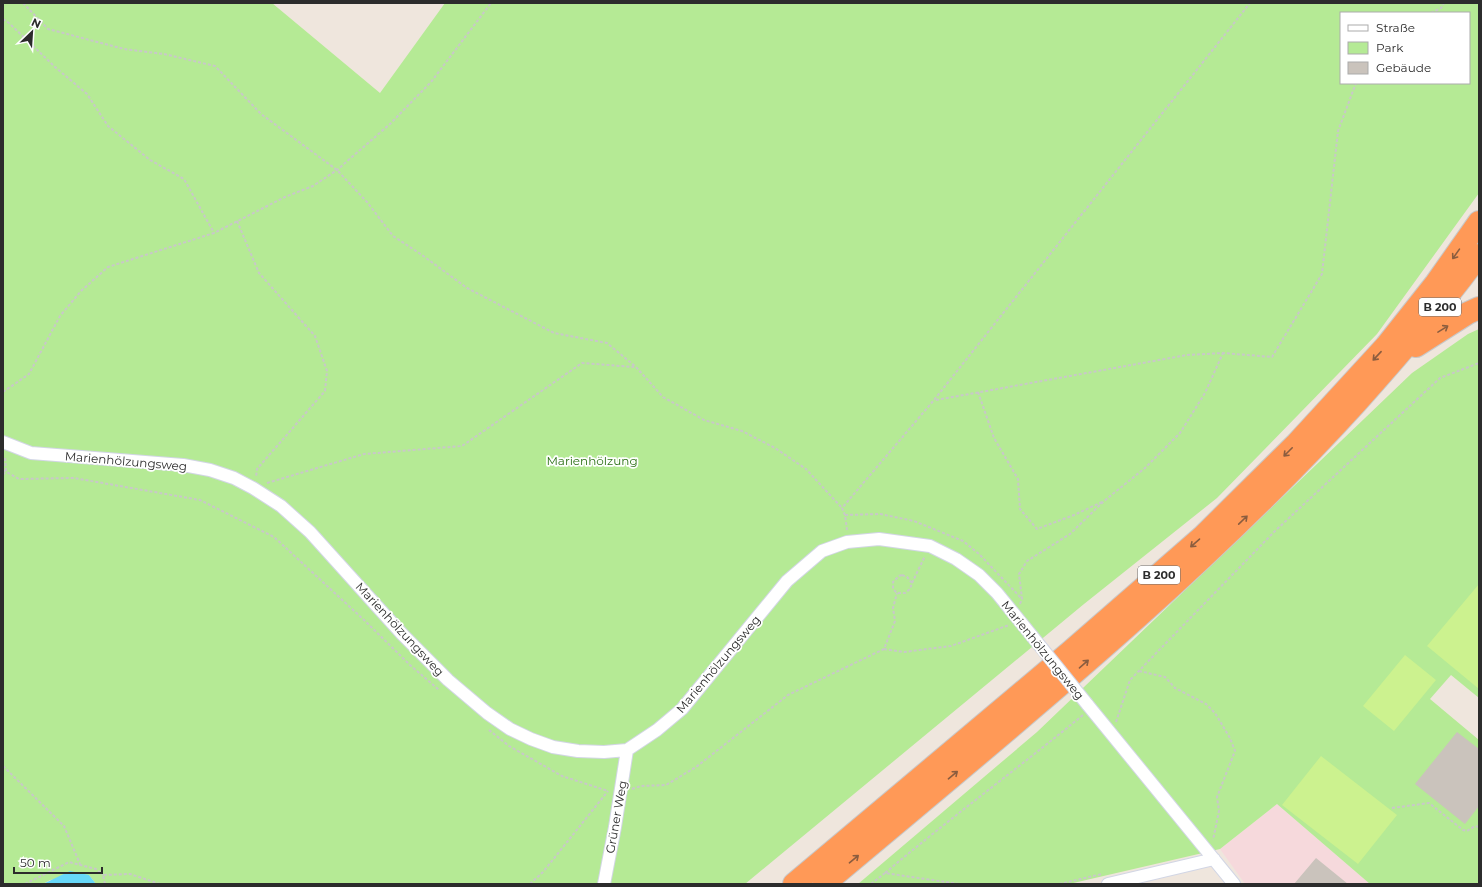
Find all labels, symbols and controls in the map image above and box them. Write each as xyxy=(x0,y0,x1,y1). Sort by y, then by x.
north arrow xyxy=(12,12,52,52)
legend xyxy=(1340,12,1470,84)
text: N xyxy=(29,15,43,31)
text: Straße xyxy=(1376,20,1415,35)
text: Park xyxy=(1376,40,1404,55)
text: Gebäude xyxy=(1376,60,1431,75)
one-way arrow xyxy=(1452,248,1460,259)
road number: B 200 xyxy=(1419,298,1461,316)
one-way arrow xyxy=(1437,324,1449,332)
one-way arrow xyxy=(1372,351,1381,361)
one-way arrow xyxy=(1283,447,1293,457)
street label: Marienhölzungsweg xyxy=(64,448,188,474)
park label: Marienhölzung xyxy=(546,453,638,468)
one-way arrow xyxy=(1238,515,1248,525)
one-way arrow xyxy=(1190,538,1201,547)
road number: B 200 xyxy=(1138,566,1180,584)
street label: Marienhölzungsweg xyxy=(353,579,447,679)
street label: Marienhölzungsweg xyxy=(999,598,1087,702)
street label: Marienhölzungsweg xyxy=(673,612,763,716)
one-way arrow xyxy=(1079,660,1089,669)
one-way arrow xyxy=(948,771,958,780)
street label: Grüner Weg xyxy=(602,779,630,855)
scale bar xyxy=(14,849,102,875)
one-way arrow xyxy=(848,854,859,863)
text: 50 m xyxy=(20,855,51,870)

